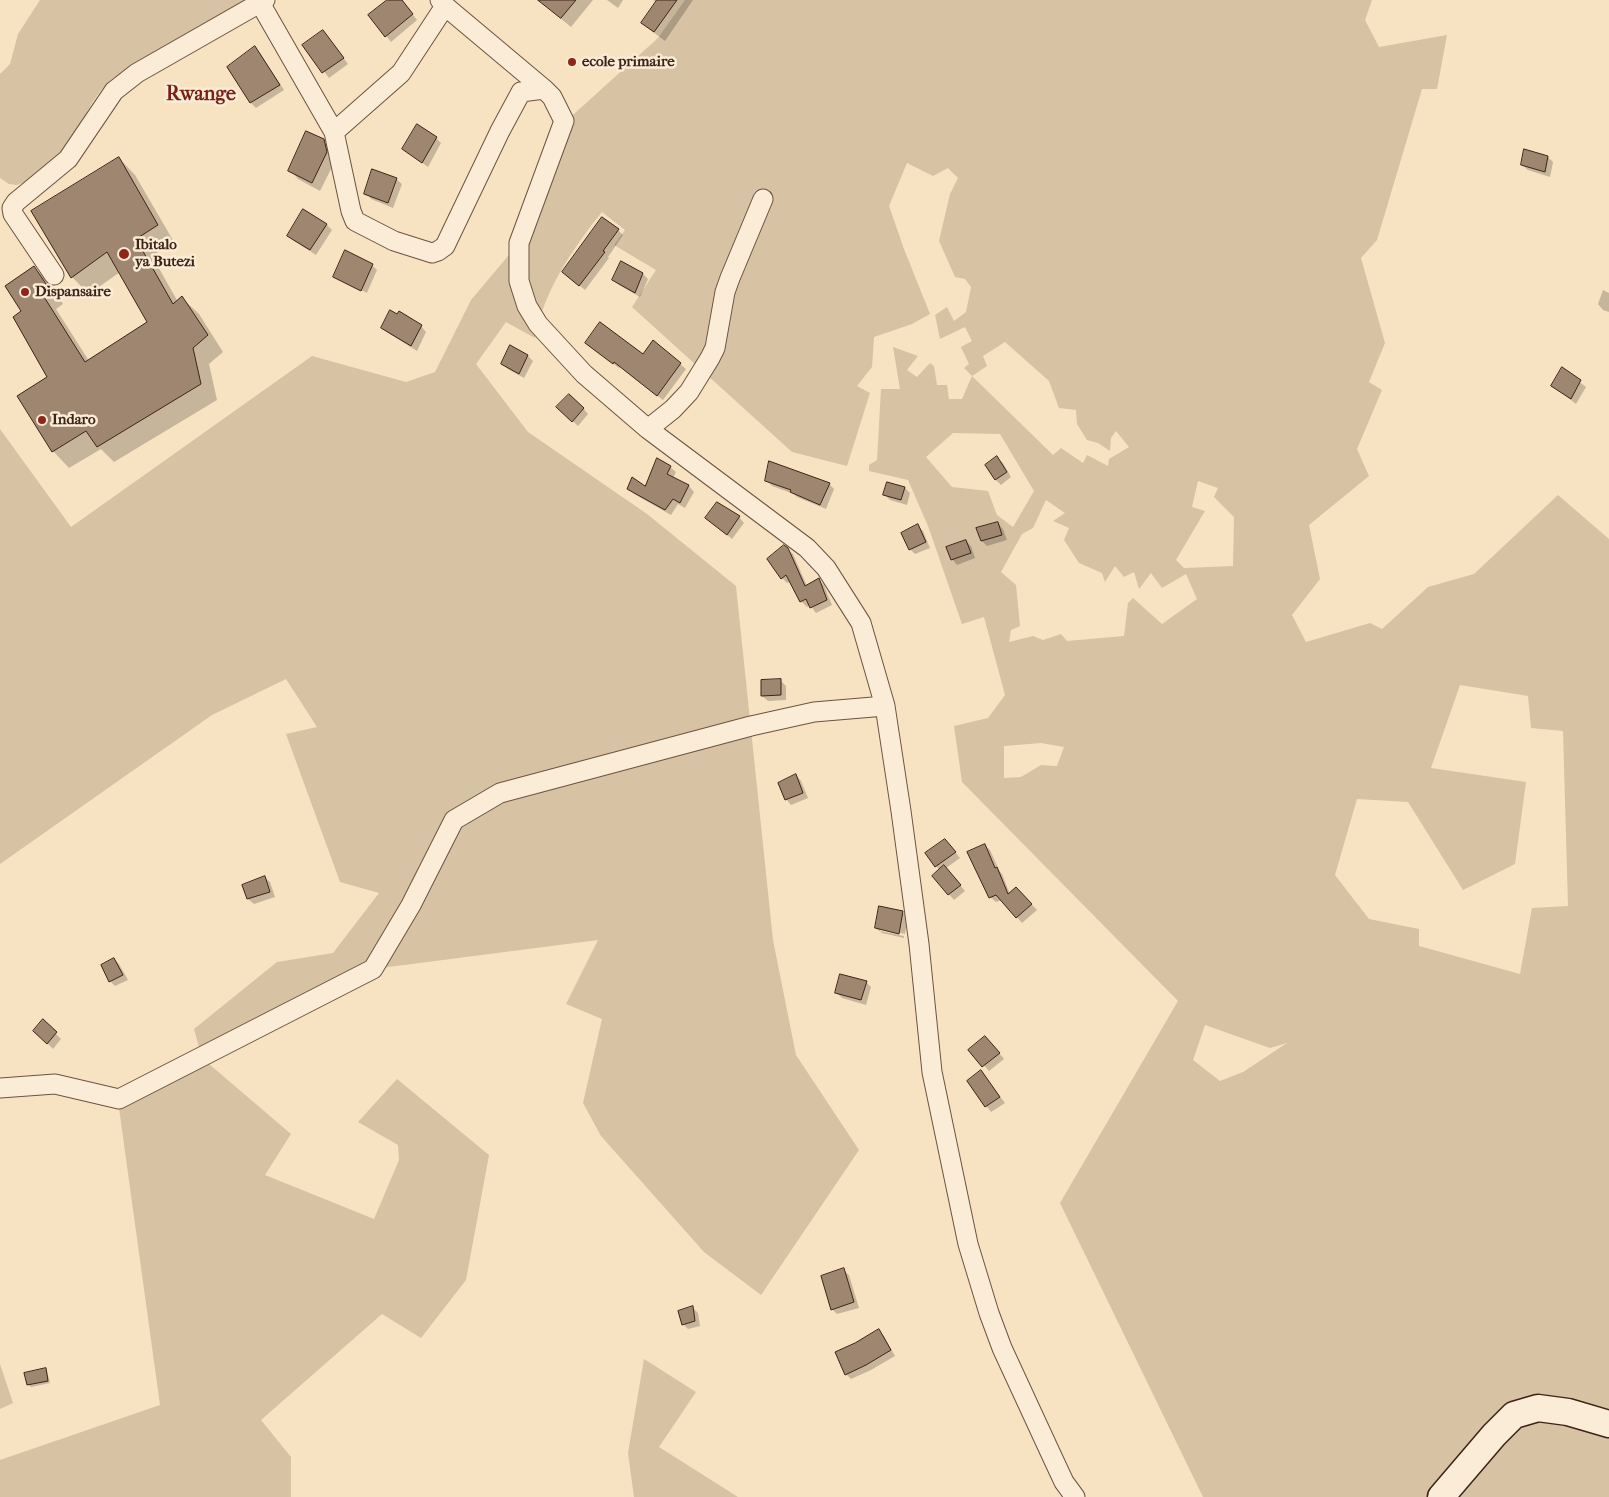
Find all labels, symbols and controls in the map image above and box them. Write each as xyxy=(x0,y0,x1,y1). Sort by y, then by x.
place label: ecole primaire xyxy=(582,53,675,71)
marker: ecole primaire xyxy=(566,56,578,68)
district label: Rwange xyxy=(166,83,236,107)
place label: Ibitalo ya Butezi xyxy=(135,236,195,271)
marker: Ibitalo ya Butezi xyxy=(117,247,131,261)
place label: Dispansaire xyxy=(35,283,111,301)
marker: Dispansaire xyxy=(19,286,31,298)
place label: Indaro xyxy=(52,411,95,429)
marker: Indaro xyxy=(36,414,48,426)

